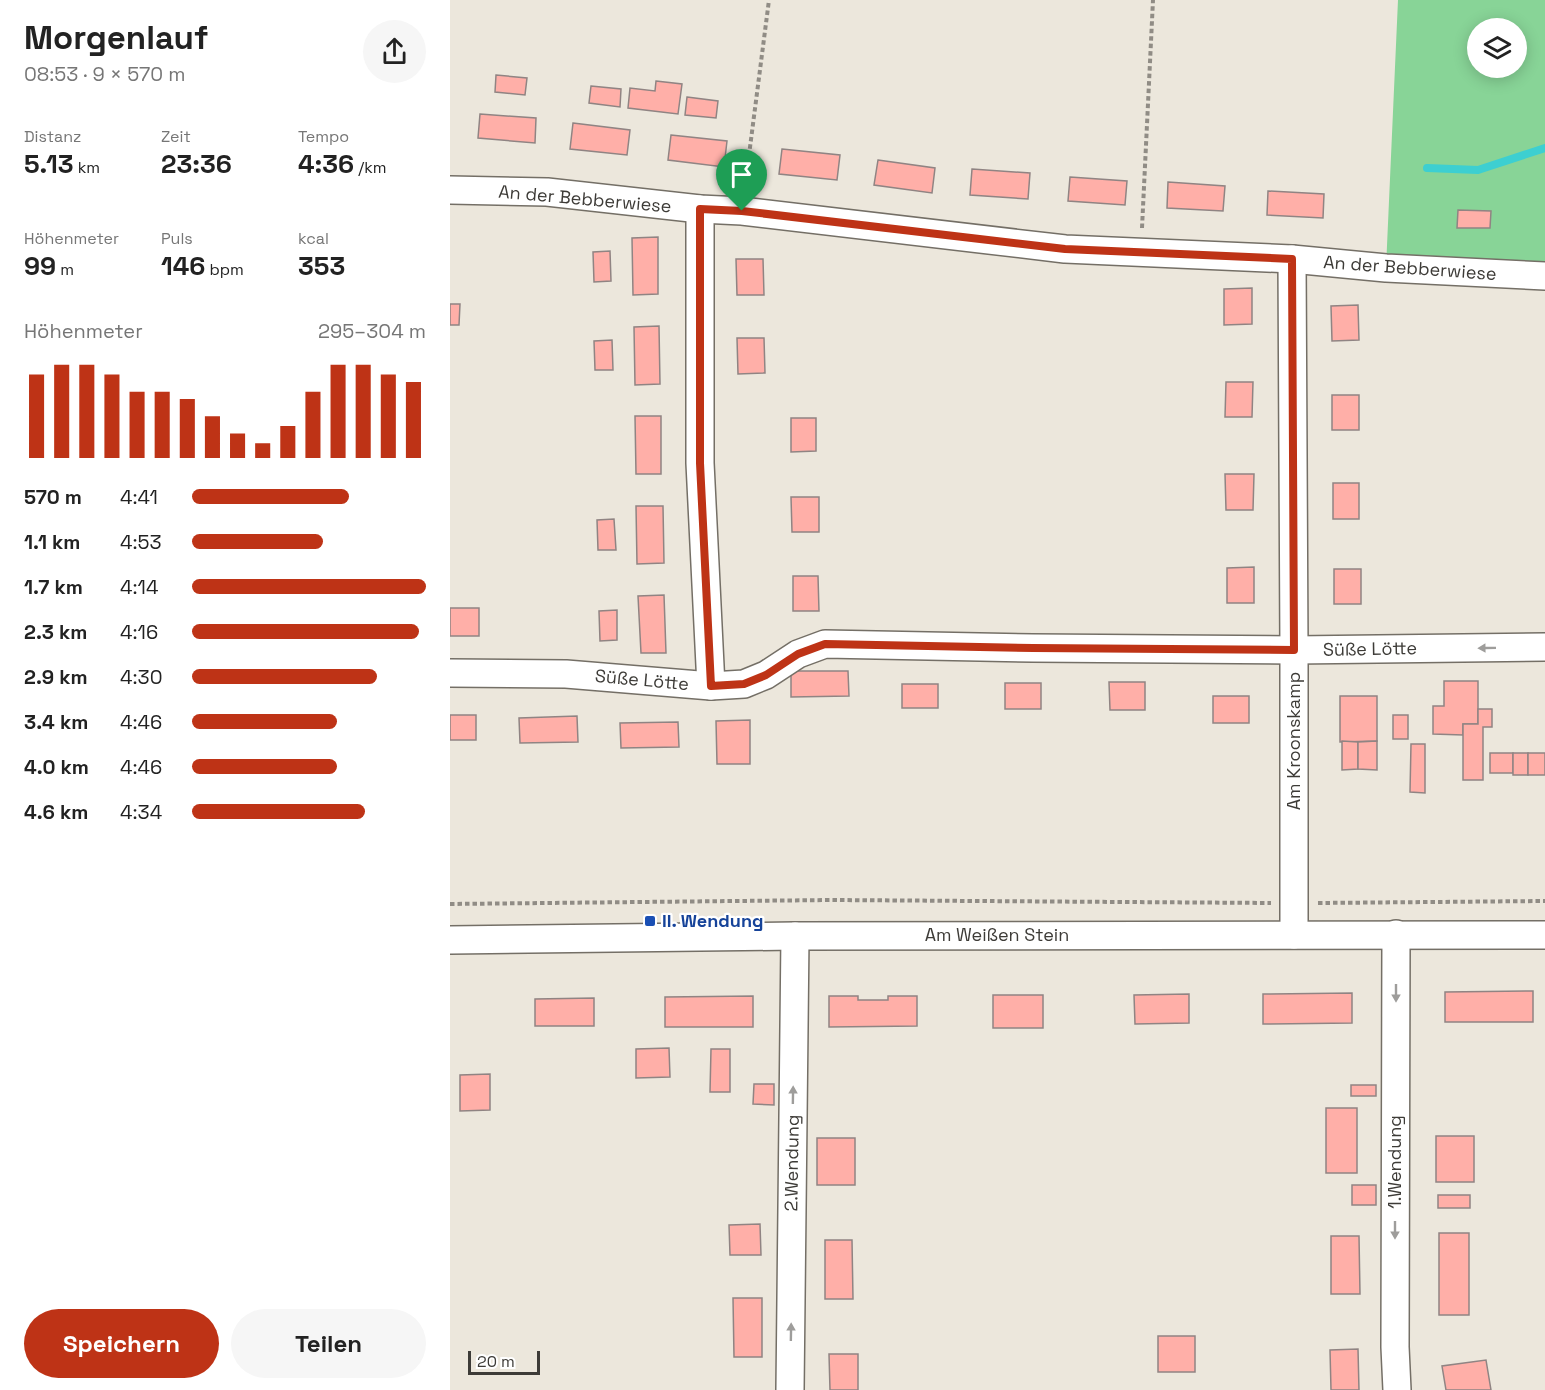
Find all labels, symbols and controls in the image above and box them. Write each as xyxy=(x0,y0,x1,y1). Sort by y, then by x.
text: Morgenlauf xyxy=(24,17,208,59)
map controls xyxy=(1467,18,1527,78)
button: layers xyxy=(1467,18,1527,78)
button: share xyxy=(363,20,426,83)
text: 08:53 · 9 × 570 m xyxy=(24,61,185,87)
text: Distanz xyxy=(24,126,81,147)
text: Zeit xyxy=(161,126,191,147)
text: Tempo xyxy=(298,126,349,147)
text: 5.13 xyxy=(24,147,74,181)
text: 23:36 xyxy=(161,147,232,181)
text: 4:36 xyxy=(298,147,354,181)
pin xyxy=(716,149,767,211)
text: km xyxy=(74,157,100,178)
text: /km xyxy=(354,157,387,178)
icon: arrive xyxy=(725,158,758,191)
street label: An der Bebberwiese xyxy=(498,179,672,218)
text: Höhenmeter xyxy=(24,228,119,249)
text: Puls xyxy=(161,228,193,249)
text: kcal xyxy=(298,228,329,249)
text: 99 xyxy=(24,249,56,283)
text: 146 xyxy=(161,249,205,283)
text: 353 xyxy=(298,249,345,283)
street label: An der Bebberwiese xyxy=(1323,250,1497,285)
text: m xyxy=(56,259,74,280)
text: bpm xyxy=(205,259,244,280)
text: Höhenmeter xyxy=(24,318,143,344)
text: 295–304 m xyxy=(318,318,426,344)
text: 570 m xyxy=(24,484,82,510)
text: 4:41 xyxy=(120,484,158,510)
text: 1.1 km xyxy=(24,529,80,555)
text: 4:53 xyxy=(120,529,162,555)
text: 1.7 km xyxy=(24,574,83,600)
text: 4:14 xyxy=(120,574,158,600)
text: 2.3 km xyxy=(24,619,87,645)
text: 4:16 xyxy=(120,619,158,645)
street label: Süße Lötte xyxy=(1323,636,1417,661)
one-way arrow xyxy=(1477,643,1496,653)
text: 2.9 km xyxy=(24,664,88,690)
text: 4:30 xyxy=(120,664,162,690)
street label: Süße Lötte xyxy=(594,664,690,695)
street label: Am Kroonskamp xyxy=(1282,672,1305,810)
text: 3.4 km xyxy=(24,709,88,735)
text: 4:46 xyxy=(120,709,162,735)
text: 4.0 km xyxy=(24,754,89,780)
text: 4:46 xyxy=(120,754,162,780)
text: 4.6 km xyxy=(24,799,88,825)
text: 4:34 xyxy=(120,799,162,825)
place label: II. Wendung xyxy=(662,909,763,932)
marker: II. Wendung xyxy=(643,914,657,928)
street label: Am Weißen Stein xyxy=(925,923,1069,946)
one-way arrow xyxy=(1391,983,1401,1002)
one-way arrow xyxy=(788,1085,798,1104)
street label: 2.Wendung xyxy=(779,1114,804,1212)
street label: 1.Wendung xyxy=(1383,1115,1406,1209)
one-way arrow xyxy=(1390,1220,1400,1239)
button: Speichern xyxy=(24,1309,219,1378)
button: Teilen xyxy=(231,1309,426,1378)
one-way arrow xyxy=(786,1322,796,1341)
scale bar xyxy=(468,1348,540,1376)
text: 20 m xyxy=(477,1351,515,1372)

